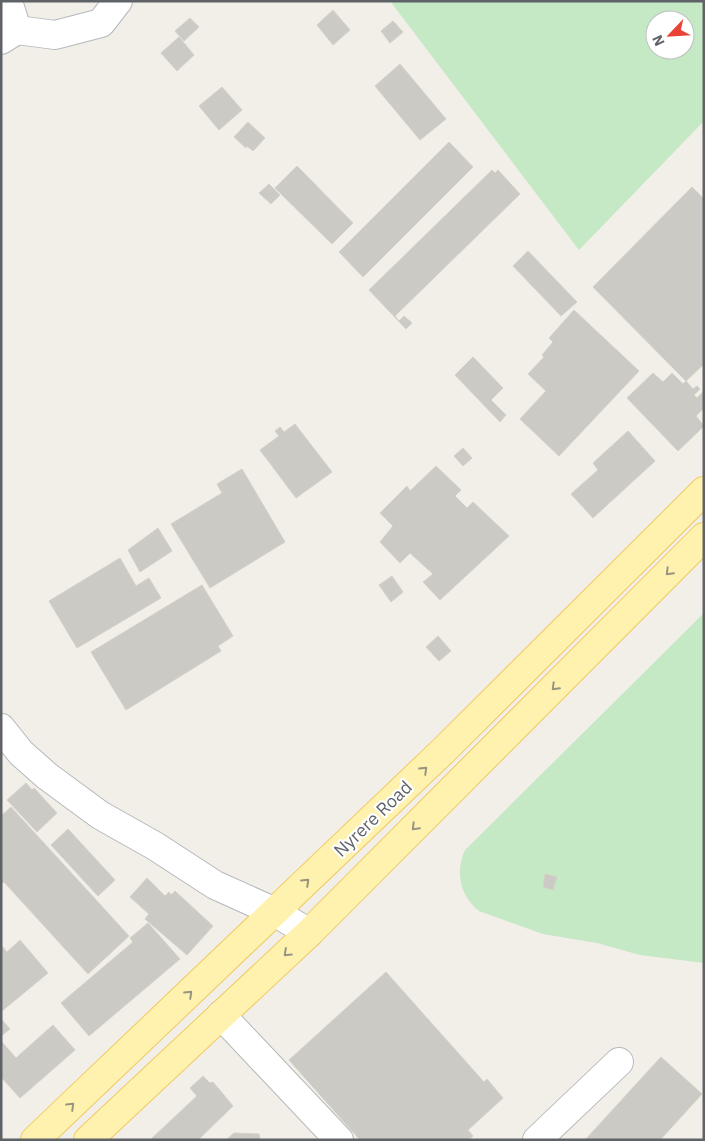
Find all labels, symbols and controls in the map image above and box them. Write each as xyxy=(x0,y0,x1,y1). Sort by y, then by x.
north arrow xyxy=(645,10,695,60)
text: N xyxy=(648,32,669,49)
one-way arrow xyxy=(666,566,675,575)
one-way arrow xyxy=(551,681,560,690)
one-way arrow xyxy=(418,767,427,776)
street label: Nyrere Road xyxy=(329,776,417,862)
one-way arrow xyxy=(412,821,421,830)
one-way arrow xyxy=(301,879,310,888)
one-way arrow xyxy=(283,947,292,956)
one-way arrow xyxy=(183,991,192,1000)
one-way arrow xyxy=(65,1103,74,1112)

